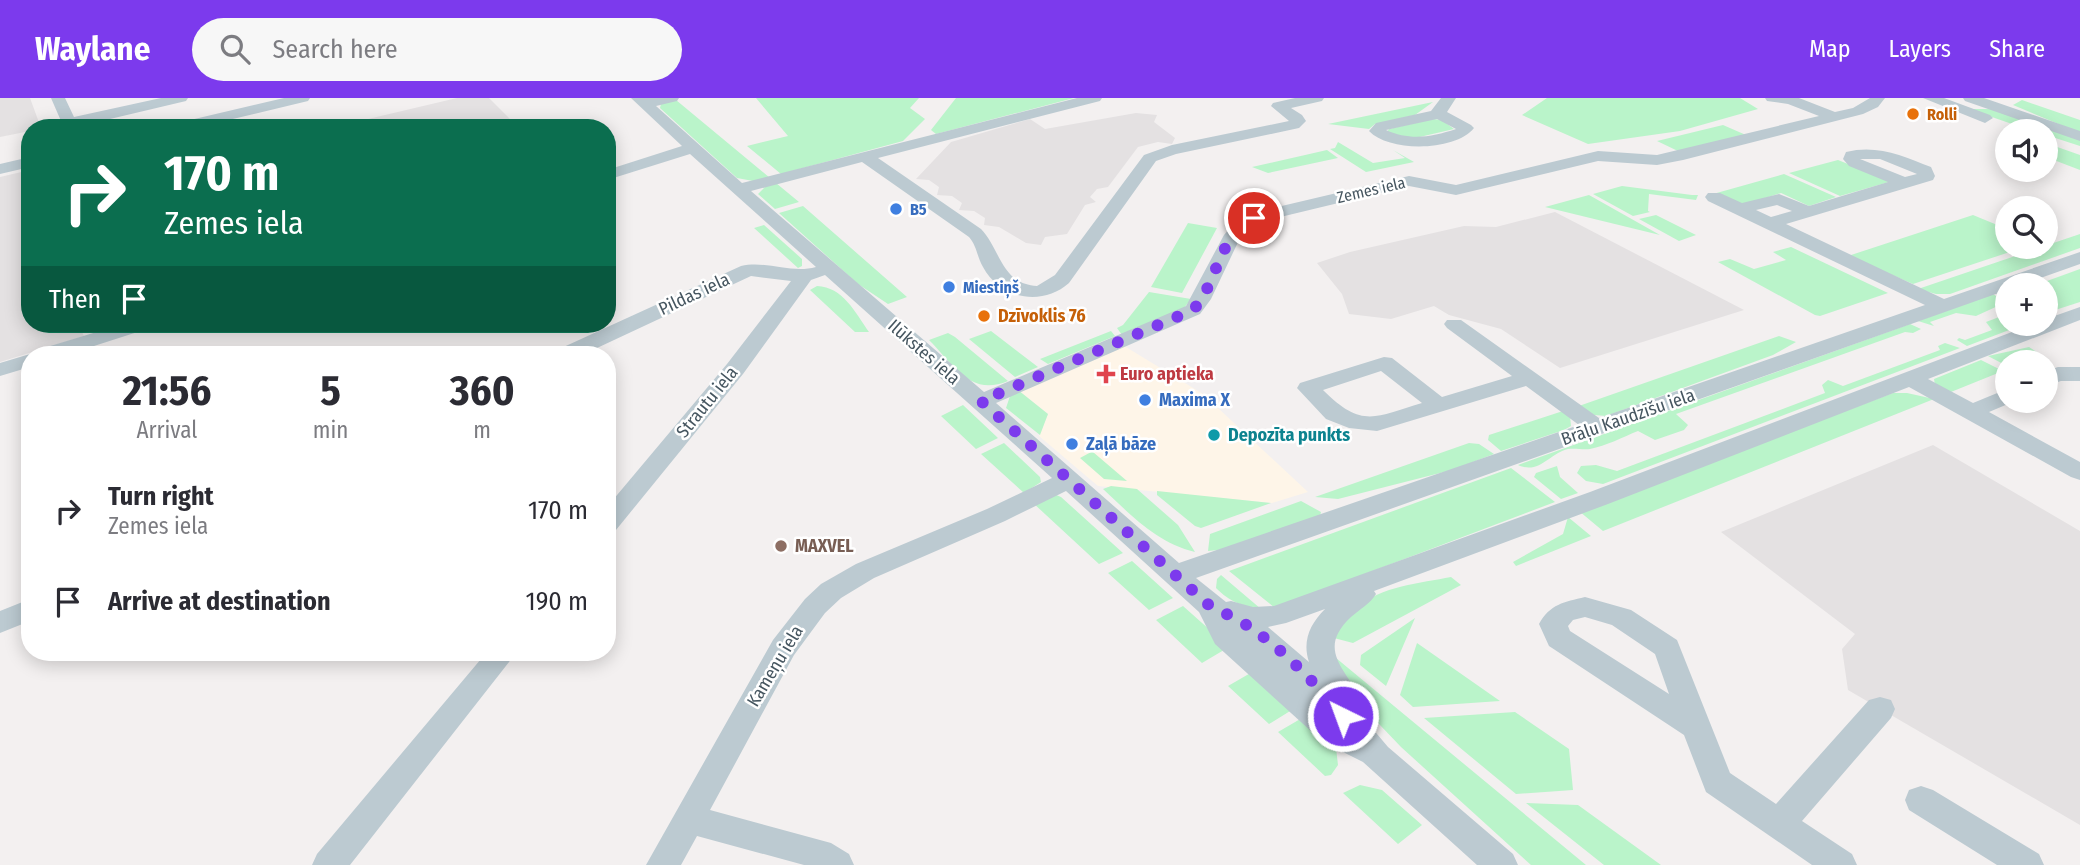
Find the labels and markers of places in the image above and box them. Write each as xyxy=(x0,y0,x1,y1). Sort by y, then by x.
place label: Rolli xyxy=(1927,105,1957,124)
marker: Rolli xyxy=(1905,106,1921,122)
pin xyxy=(1224,188,1284,248)
place label: B5 xyxy=(910,200,927,219)
marker: B5 xyxy=(888,201,904,217)
place label: Miestiņš xyxy=(963,278,1019,299)
marker: Miestiņš xyxy=(941,279,957,295)
place label: Dzīvoklis 76 xyxy=(998,305,1086,327)
marker: Dzīvoklis 76 xyxy=(976,308,992,324)
place label: Euro aptieka xyxy=(1120,363,1214,385)
marker: Euro aptieka xyxy=(1098,366,1114,382)
place label: Maxima X xyxy=(1159,389,1230,411)
marker: Maxima X xyxy=(1137,392,1153,408)
place label: Depozīta punkts xyxy=(1228,424,1350,446)
marker: Depozīta punkts xyxy=(1206,427,1222,443)
place label: Zaļā bāze xyxy=(1086,433,1156,456)
marker: Zaļā bāze xyxy=(1064,436,1080,452)
place label: MAXVEL xyxy=(795,535,854,557)
marker: MAXVEL xyxy=(773,538,789,554)

